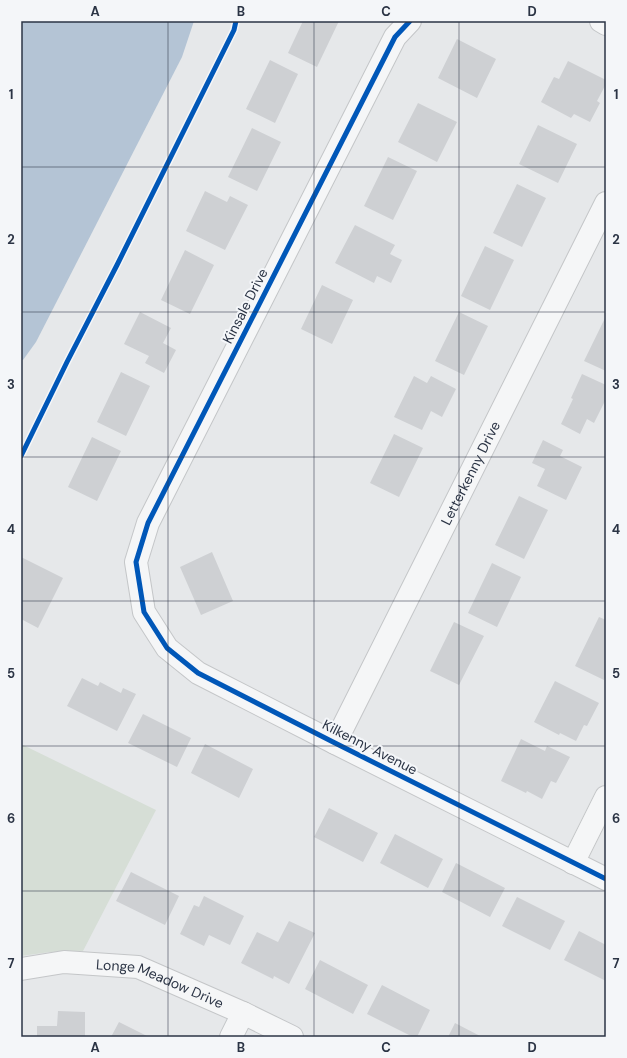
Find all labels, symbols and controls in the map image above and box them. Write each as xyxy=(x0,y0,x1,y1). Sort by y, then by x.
text: A xyxy=(90,3,100,20)
text: B xyxy=(237,3,245,20)
text: C xyxy=(381,3,391,20)
text: D xyxy=(527,3,537,20)
text: 1 xyxy=(9,86,13,103)
text: 1 xyxy=(614,86,618,103)
text: 2 xyxy=(7,231,15,248)
text: 2 xyxy=(612,231,620,248)
street label: Kinsale Drive xyxy=(218,265,272,347)
text: 3 xyxy=(7,376,15,393)
text: 3 xyxy=(612,376,620,393)
street label: Letterkenny Drive xyxy=(437,418,504,528)
text: 4 xyxy=(7,521,15,538)
text: 4 xyxy=(612,521,620,538)
text: 5 xyxy=(7,665,15,682)
text: 5 xyxy=(612,665,620,682)
street label: Kilkenny Avenue xyxy=(320,715,421,779)
text: 6 xyxy=(7,810,15,827)
text: 6 xyxy=(612,810,620,827)
text: 7 xyxy=(8,955,15,972)
street label: Longe Meadow Drive xyxy=(96,955,226,1012)
text: 7 xyxy=(613,955,620,972)
text: A xyxy=(90,1039,100,1056)
text: B xyxy=(237,1039,245,1056)
text: C xyxy=(381,1039,391,1056)
text: D xyxy=(527,1039,537,1056)

